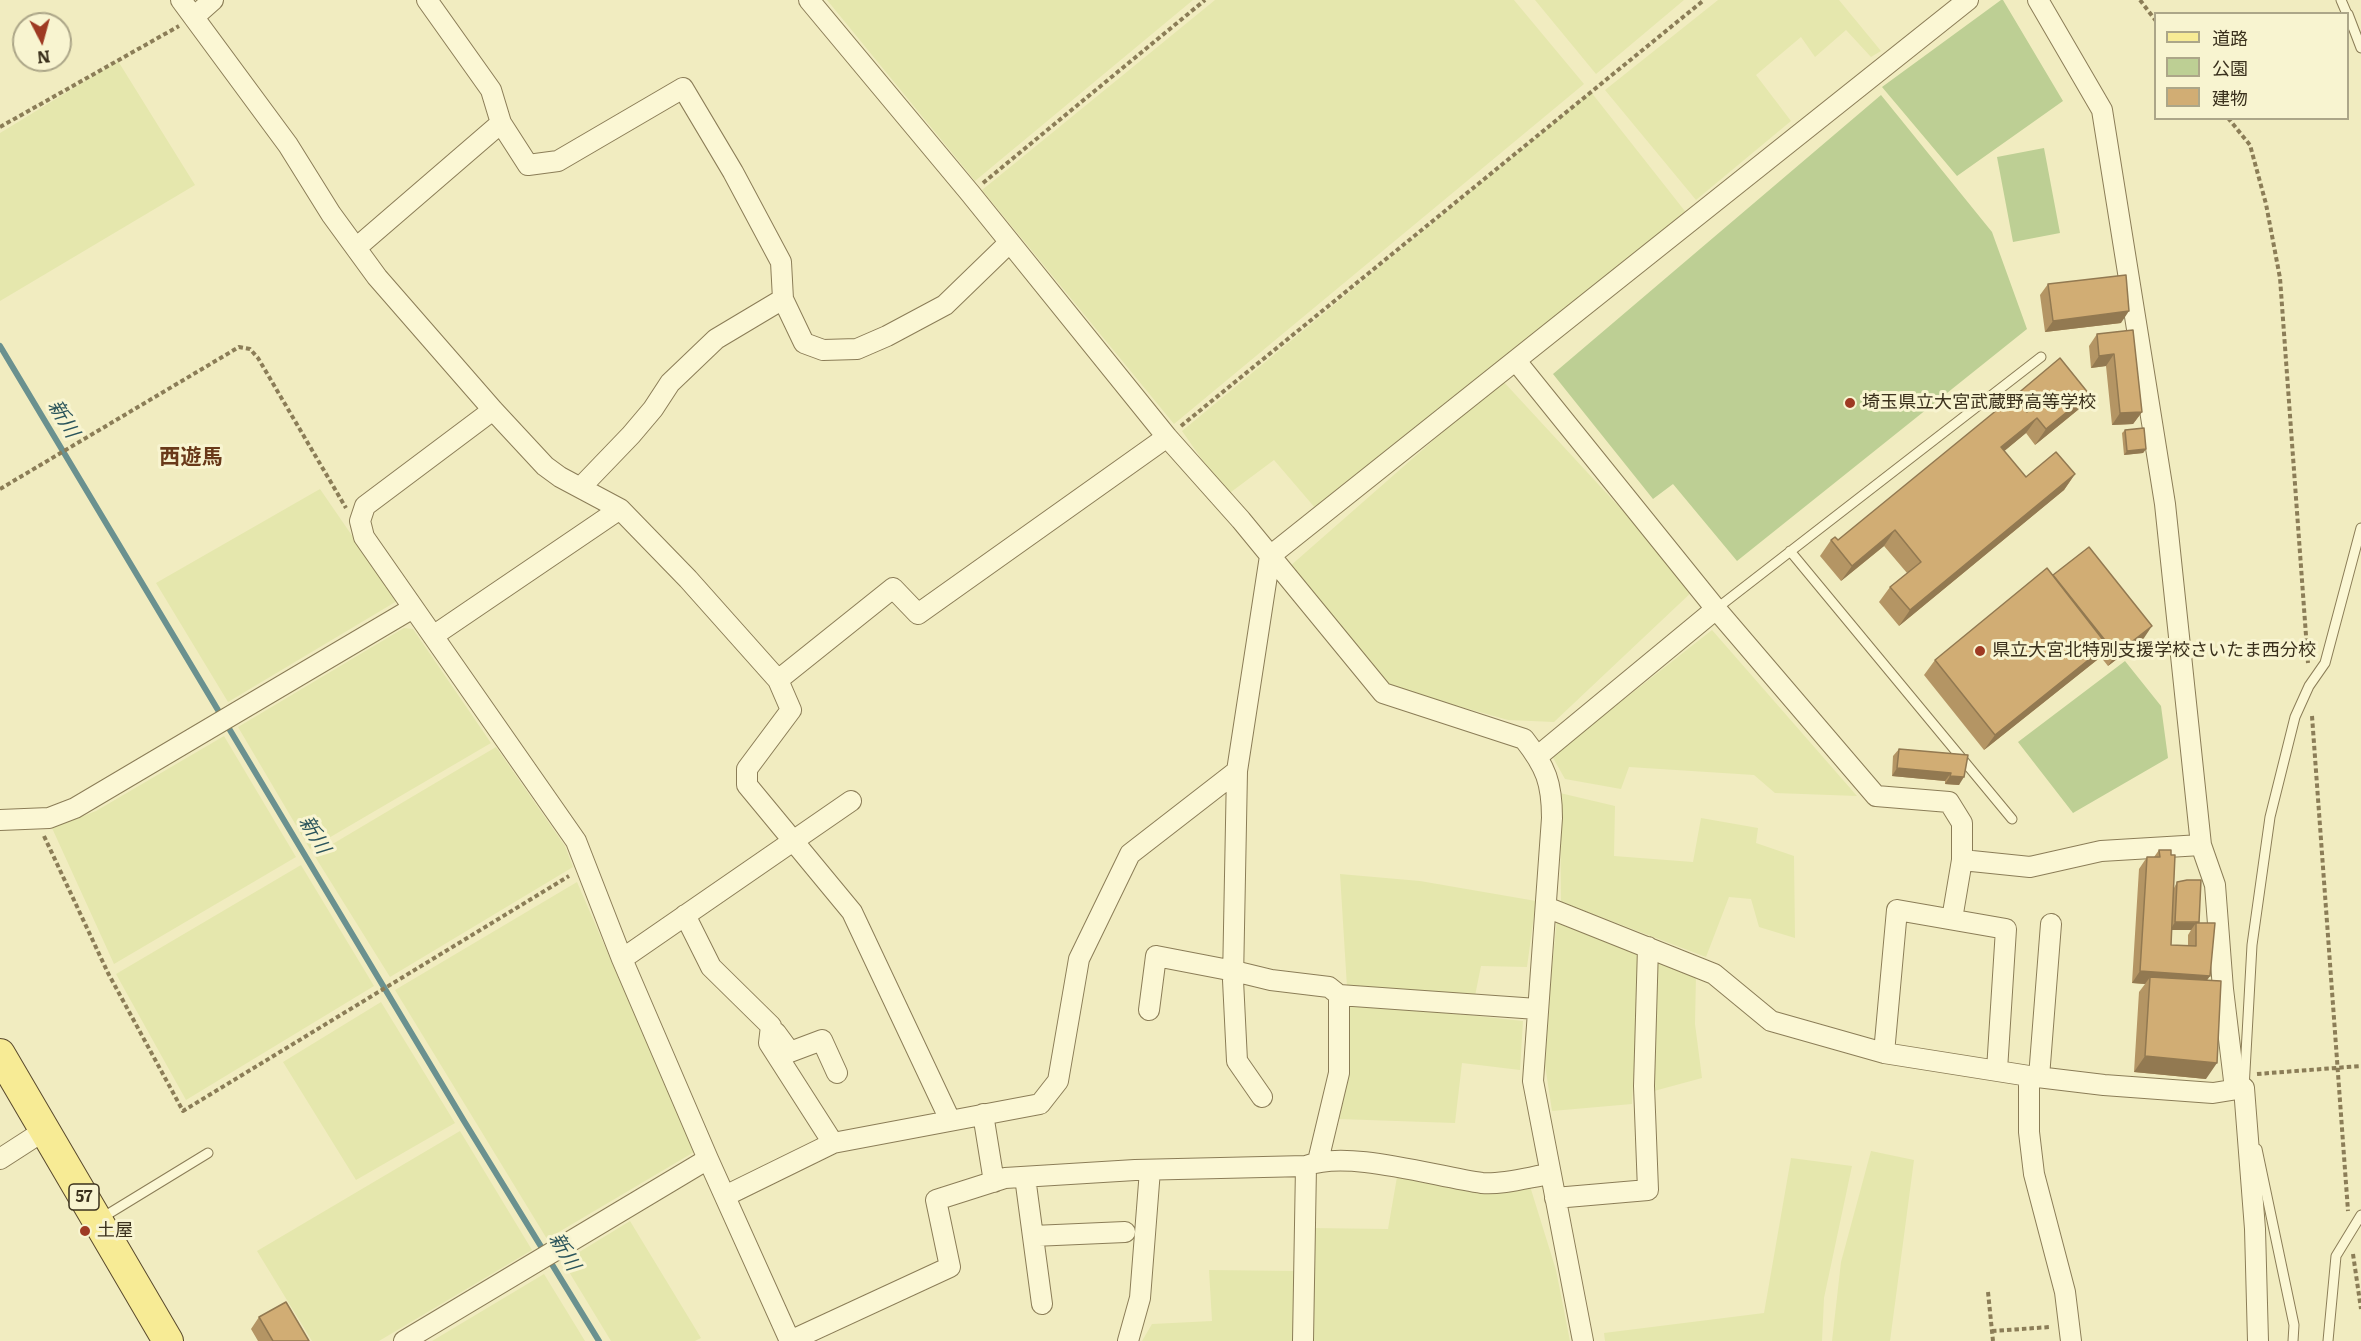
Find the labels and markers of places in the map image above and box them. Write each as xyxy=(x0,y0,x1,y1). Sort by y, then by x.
place label: 埼玉県立大宮武蔵野高等学校 xyxy=(1862,392,2096,414)
marker: 埼玉県立大宮武蔵野高等学校 xyxy=(1843,396,1857,410)
place label: 県立大宮北特別支援学校さいたま西分校 xyxy=(1992,640,2316,662)
marker: 県立大宮北特別支援学校さいたま西分校 xyxy=(1973,644,1987,658)
place label: 土屋 xyxy=(97,1220,133,1242)
marker: 土屋 xyxy=(78,1224,92,1238)

